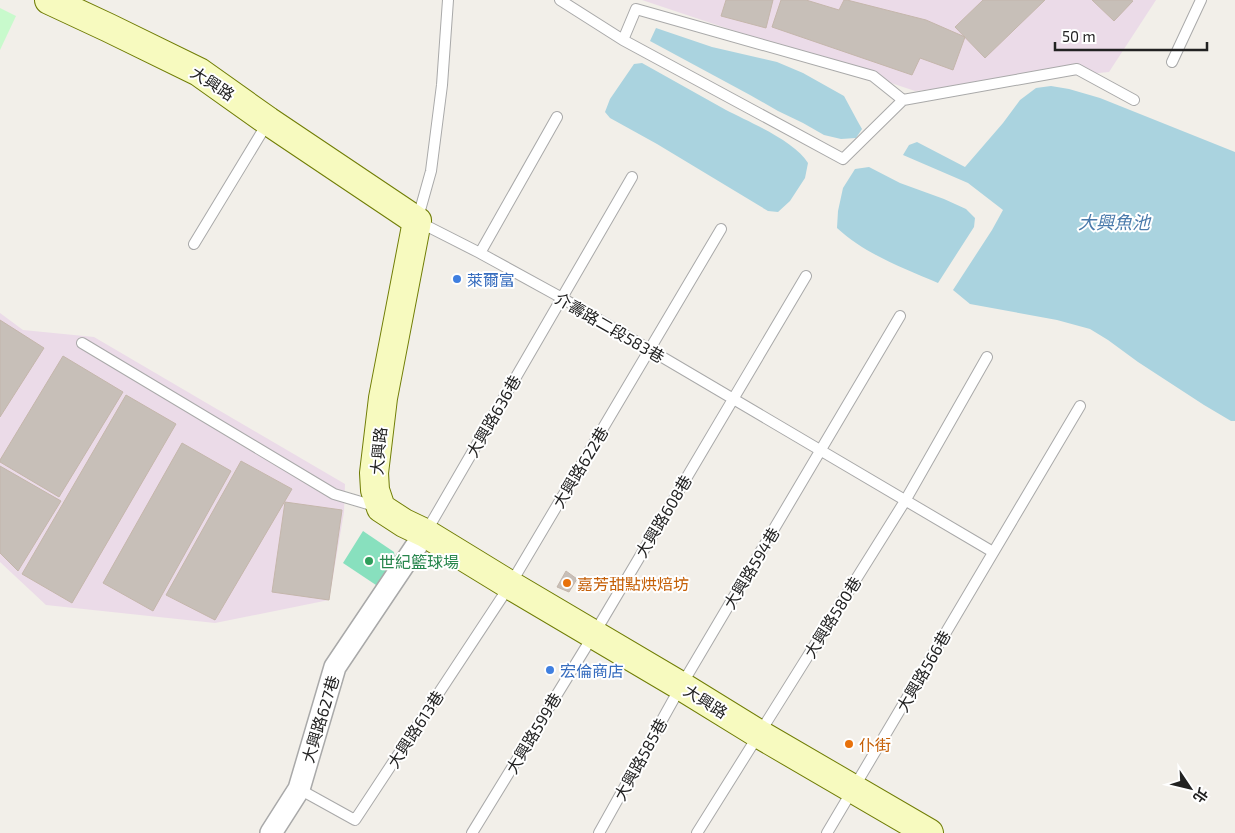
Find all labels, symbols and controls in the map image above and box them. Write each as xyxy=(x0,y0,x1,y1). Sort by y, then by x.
scale bar xyxy=(1055,20,1208,52)
text: 50 m xyxy=(1062,27,1096,45)
street label: 大興路 xyxy=(188,62,238,104)
water label: 大興魚池 xyxy=(1078,211,1152,233)
place label: 萊爾富 xyxy=(467,270,515,289)
marker: 萊爾富 xyxy=(451,273,463,285)
street label: 介壽路二段583巷 xyxy=(552,288,668,366)
street label: 大興路636巷 xyxy=(462,372,524,460)
street label: 大興路622巷 xyxy=(548,423,612,511)
street label: 大興路 xyxy=(366,426,390,476)
street label: 大興路608巷 xyxy=(631,471,695,561)
street label: 大興路594巷 xyxy=(719,524,783,612)
place label: 世紀籃球場 xyxy=(379,552,459,571)
marker: 世紀籃球場 xyxy=(363,555,375,567)
street label: 大興路580巷 xyxy=(800,573,864,661)
place label: 嘉芳甜點烘焙坊 xyxy=(577,574,689,593)
marker: 嘉芳甜點烘焙坊 xyxy=(561,577,573,589)
street label: 大興路566巷 xyxy=(892,627,954,715)
place label: 宏倫商店 xyxy=(560,661,624,680)
marker: 宏倫商店 xyxy=(544,664,556,676)
street label: 大興路627巷 xyxy=(298,673,342,765)
street label: 大興路 xyxy=(681,680,731,722)
street label: 大興路613巷 xyxy=(383,687,447,771)
street label: 大興路599巷 xyxy=(501,689,565,777)
street label: 大興路585巷 xyxy=(610,715,670,803)
place label: 仆街 xyxy=(859,735,891,754)
marker: 仆街 xyxy=(843,738,855,750)
north arrow xyxy=(1165,763,1215,813)
text: 北 xyxy=(1190,785,1212,806)

